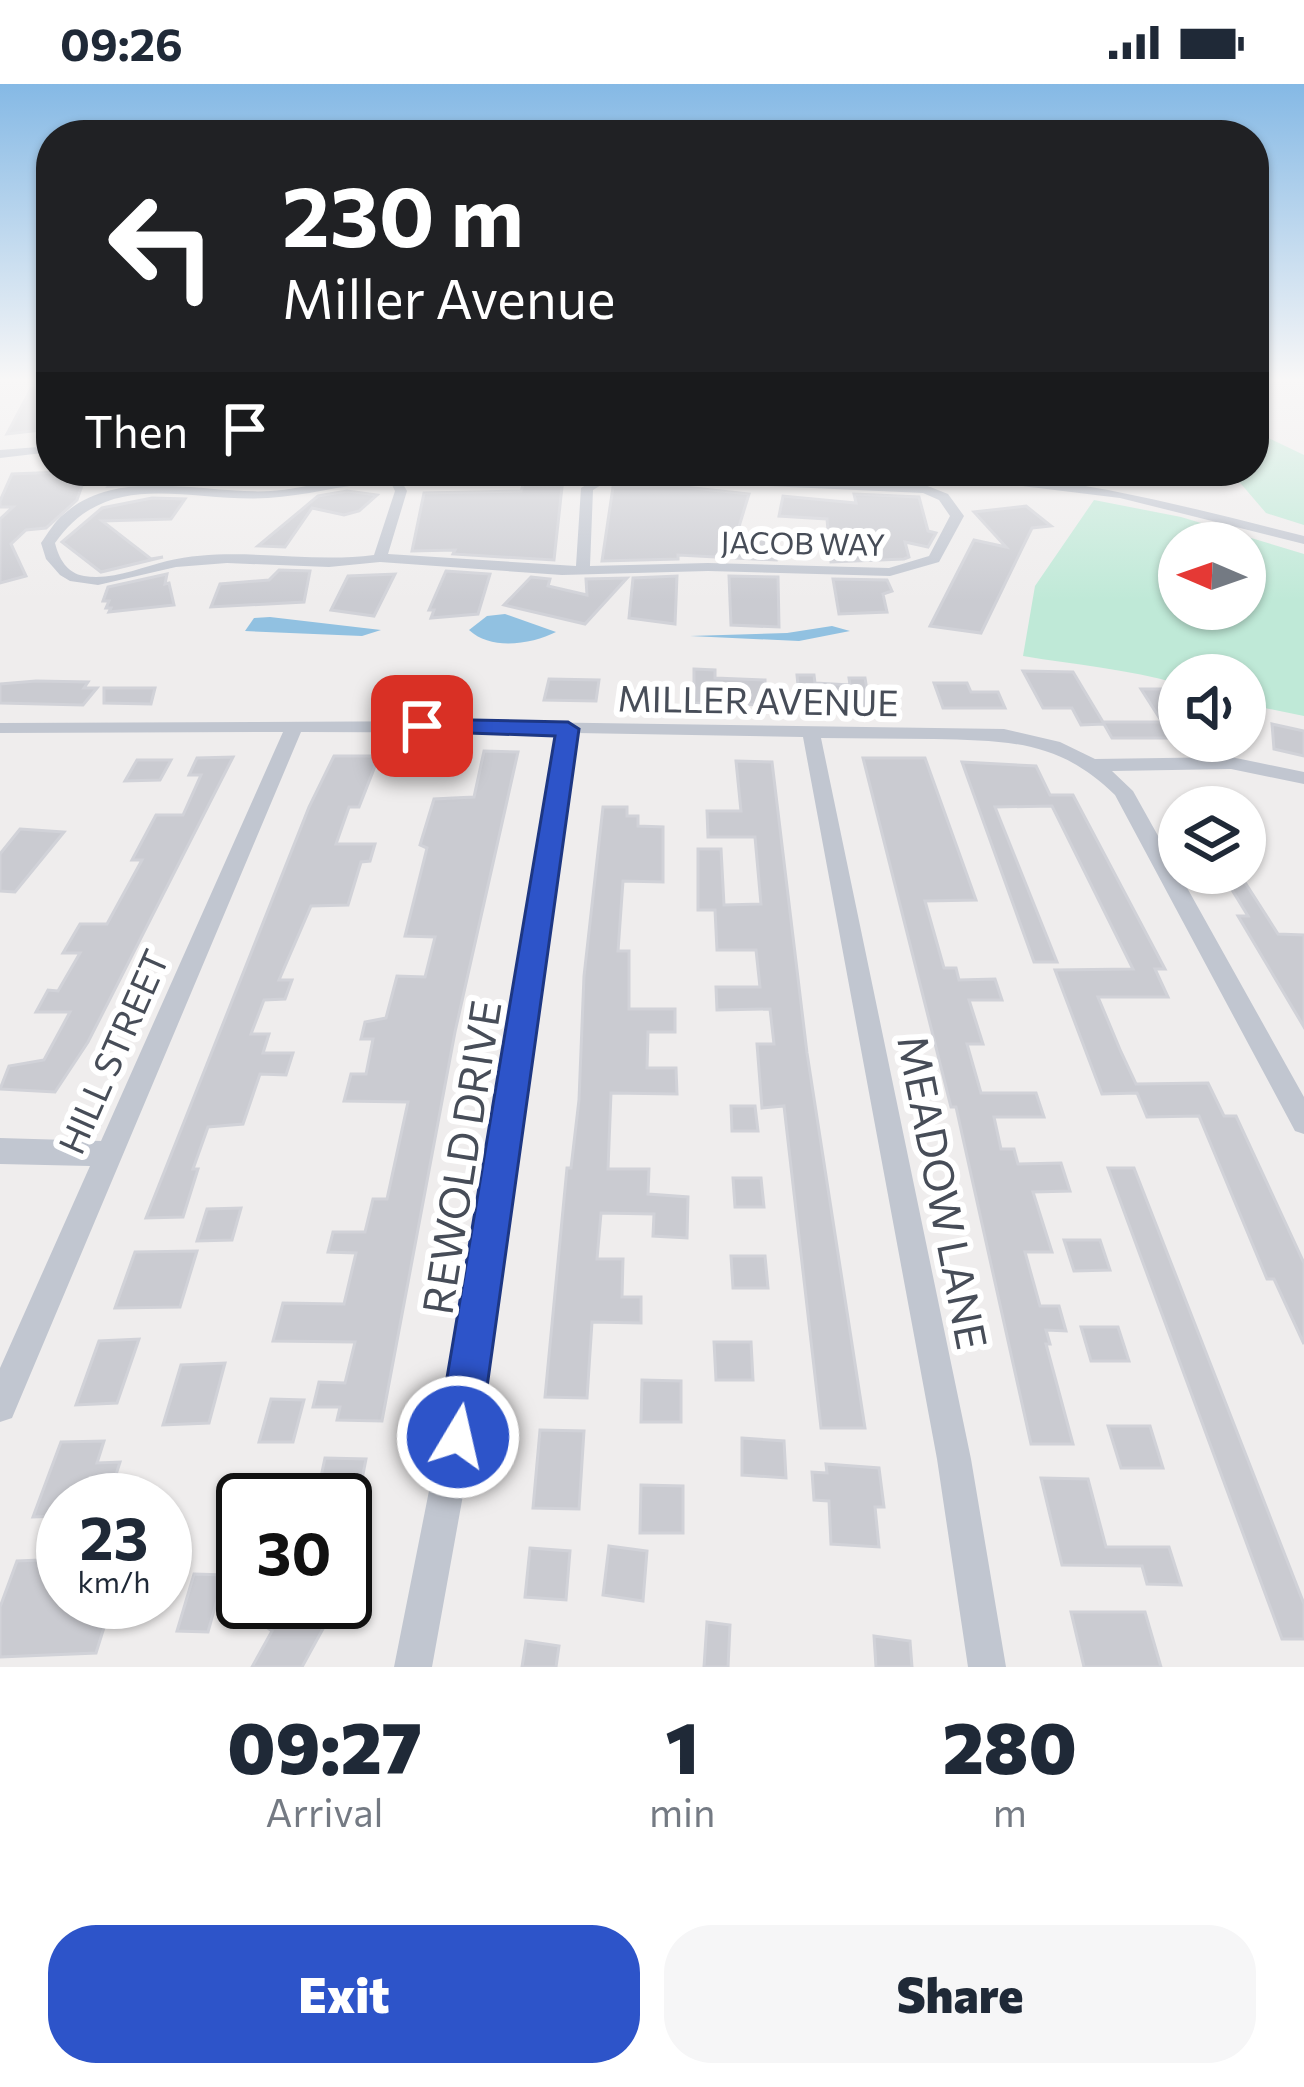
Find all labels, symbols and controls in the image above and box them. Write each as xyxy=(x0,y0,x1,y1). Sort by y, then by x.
text: 09:26 xyxy=(60,15,183,70)
text: 230 m xyxy=(282,162,524,264)
icon: left xyxy=(84,168,240,324)
text: Miller Avenue xyxy=(282,264,615,330)
icon: arrive xyxy=(212,396,278,462)
text: Then xyxy=(84,402,188,457)
street label: JACOB WAY xyxy=(720,522,886,562)
north arrow xyxy=(1158,522,1266,630)
map controls xyxy=(1158,522,1266,894)
button: sound xyxy=(1158,654,1266,762)
pin xyxy=(371,675,473,777)
street label: MILLER AVENUE xyxy=(617,675,899,723)
icon: arrive xyxy=(389,693,455,759)
button: layers xyxy=(1158,786,1266,894)
street label: HILL STREET xyxy=(47,942,177,1160)
street label: REWOLD DRIVE xyxy=(410,996,510,1318)
street label: MEADOW LANE xyxy=(888,1030,1000,1354)
position arrow xyxy=(395,1374,521,1500)
speed limit sign: 30 xyxy=(216,1473,372,1629)
text: 23 xyxy=(79,1499,149,1572)
text: km/h xyxy=(78,1562,150,1599)
text: 09:27 xyxy=(227,1701,422,1789)
text: 1 xyxy=(665,1701,699,1789)
text: 280 xyxy=(943,1701,1077,1789)
text: Arrival xyxy=(265,1787,384,1835)
text: min xyxy=(649,1787,715,1835)
text: m xyxy=(993,1787,1027,1835)
button: Exit xyxy=(48,1925,640,2063)
button: Share xyxy=(664,1925,1256,2063)

